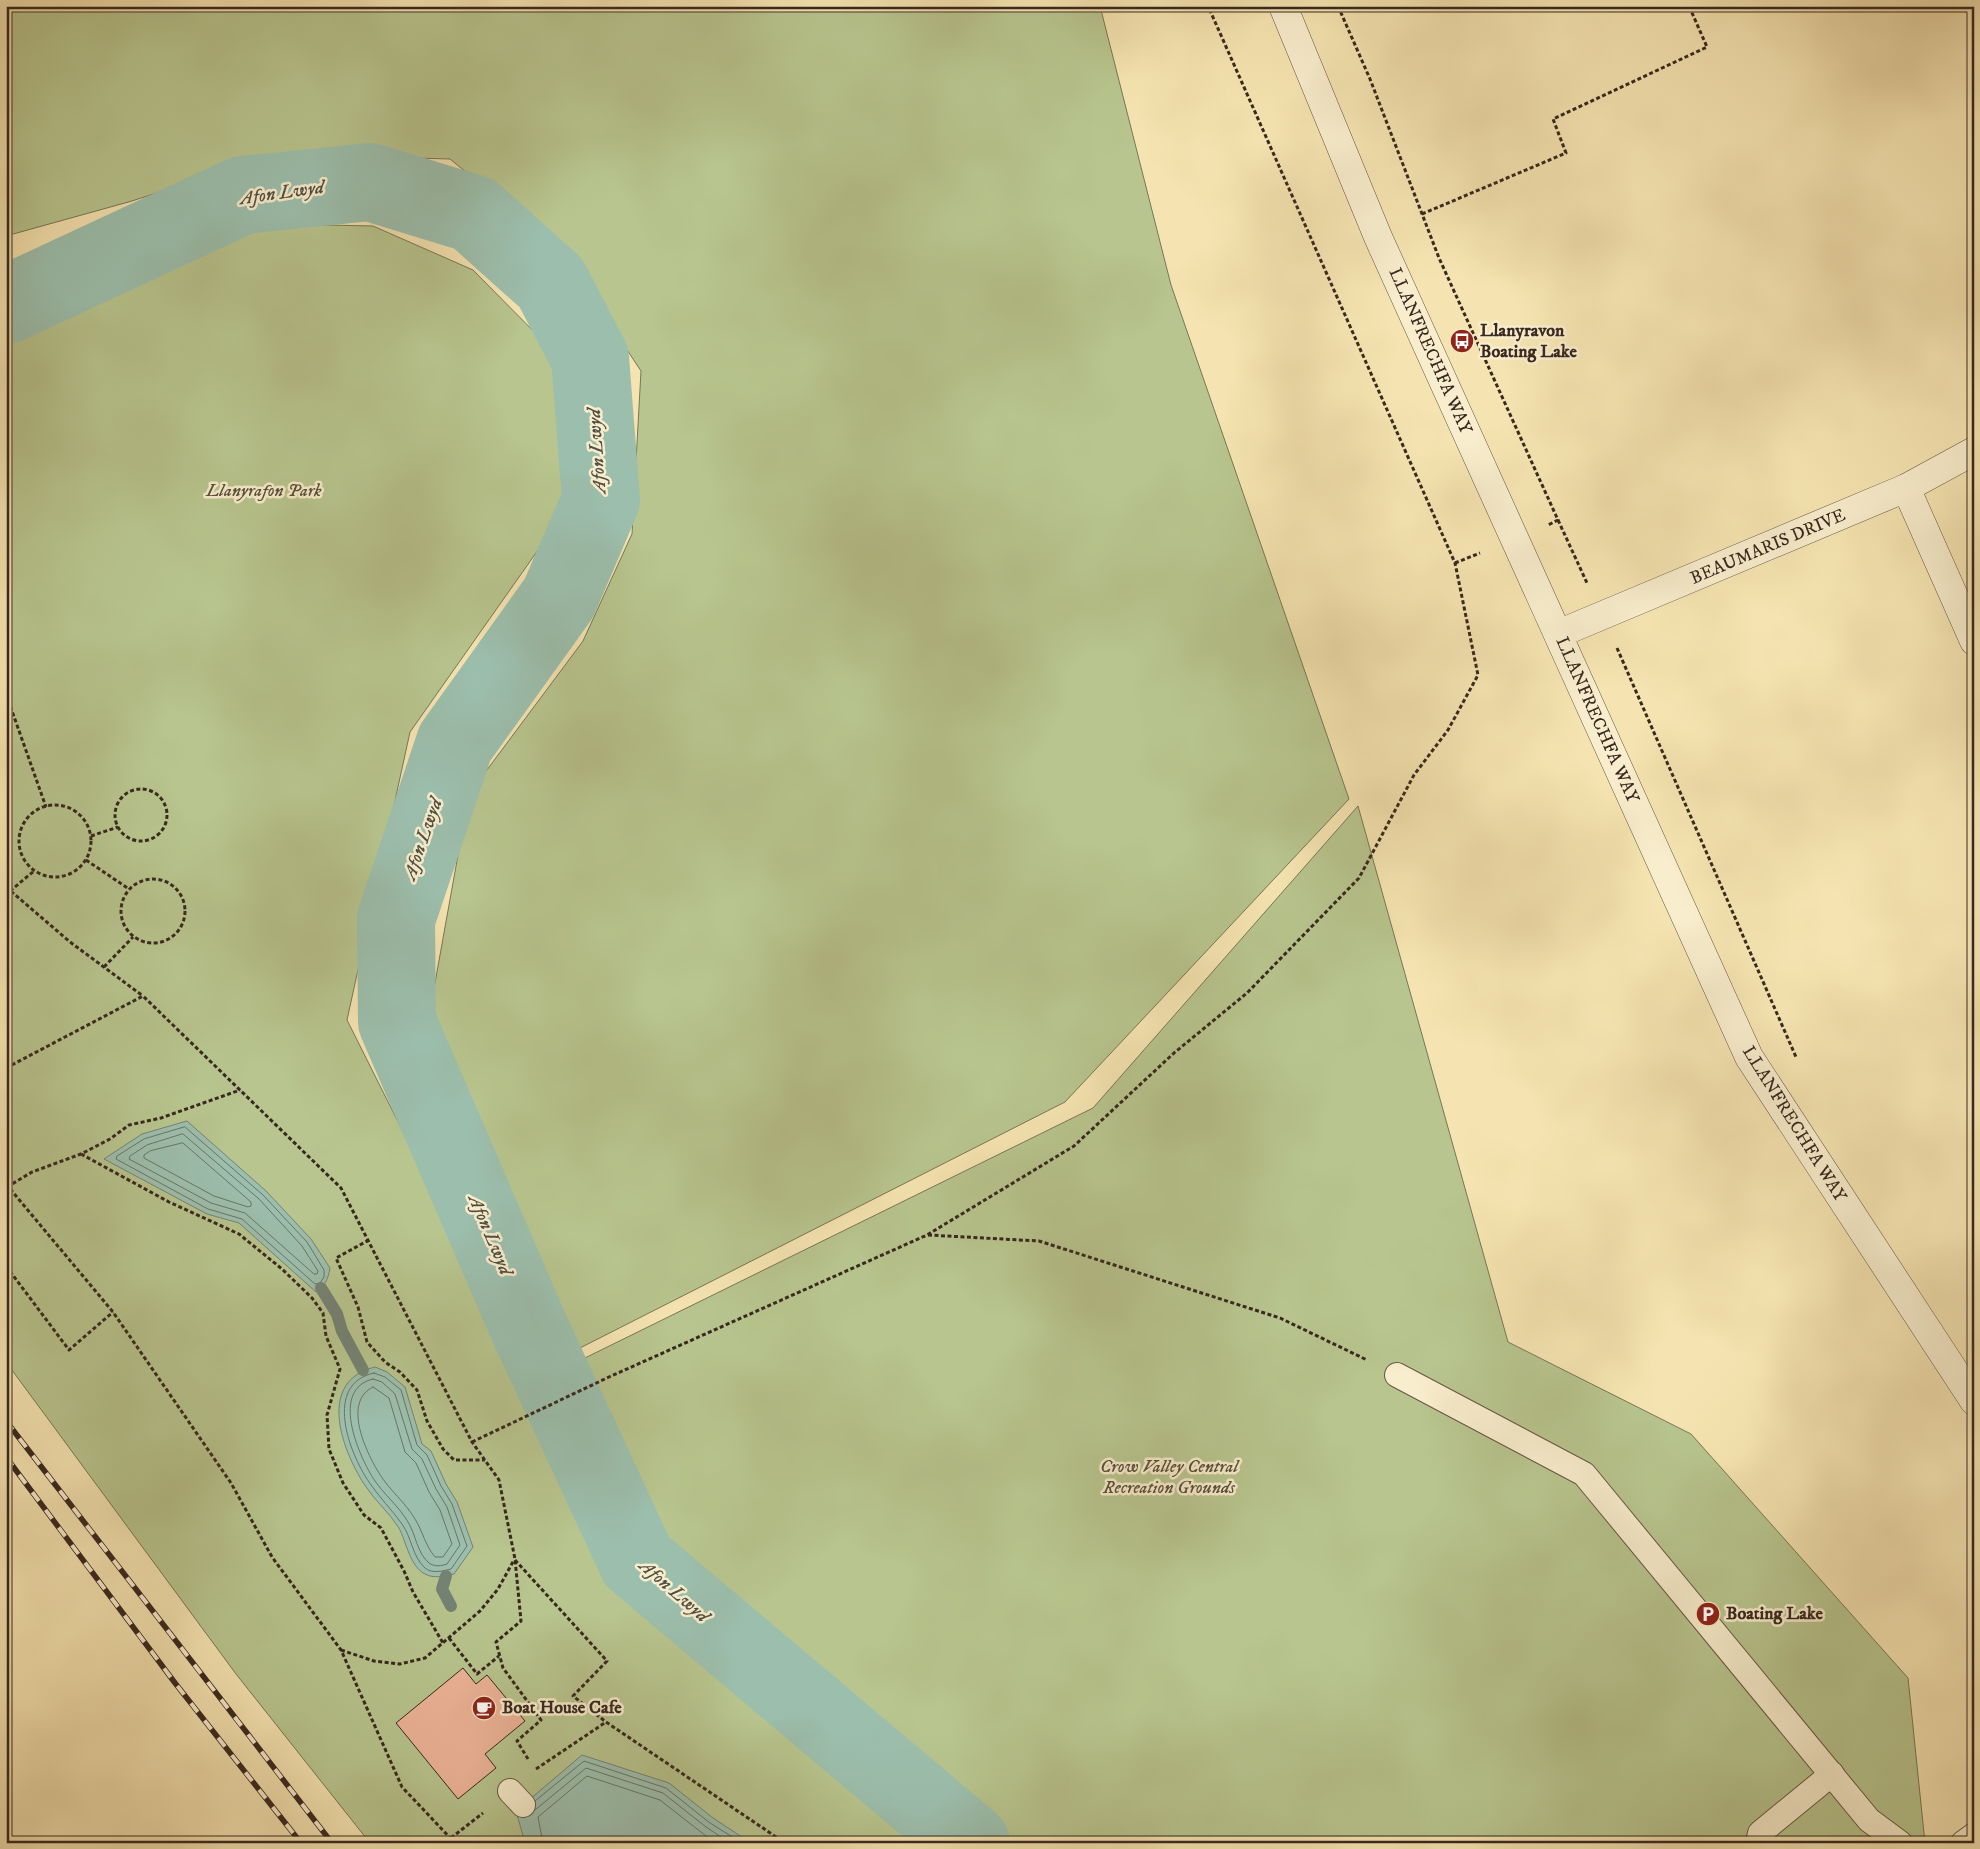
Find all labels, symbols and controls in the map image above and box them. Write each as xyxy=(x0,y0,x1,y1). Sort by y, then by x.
water label: Afon Lwyd xyxy=(237,175,328,211)
street label: LLANFRECHFA WAY xyxy=(1383,265,1477,438)
place label: Llanyravon Boating Lake xyxy=(1480,320,1578,363)
bus stop icon: Llanyravon Boating Lake xyxy=(1449,328,1475,354)
water label: Afon Lwyd xyxy=(582,405,612,496)
park label: Llanyrafon Park xyxy=(205,480,322,502)
street label: BEAUMARIS DRIVE xyxy=(1687,504,1849,590)
street label: LLANFRECHFA WAY xyxy=(1550,634,1644,807)
water label: Afon Lwyd xyxy=(398,793,449,884)
street label: LLANFRECHFA WAY xyxy=(1737,1042,1851,1207)
water label: Afon Lwyd xyxy=(462,1190,518,1281)
park label: Crow Valley Central Recreation Grounds xyxy=(1100,1456,1240,1499)
water label: Afon Lwyd xyxy=(633,1553,716,1629)
parking icon: Boating Lake xyxy=(1695,1601,1721,1627)
place label: Boating Lake xyxy=(1726,1603,1824,1625)
cafe icon: Boat House Cafe xyxy=(471,1695,497,1721)
place label: Boat House Cafe xyxy=(502,1697,622,1719)

